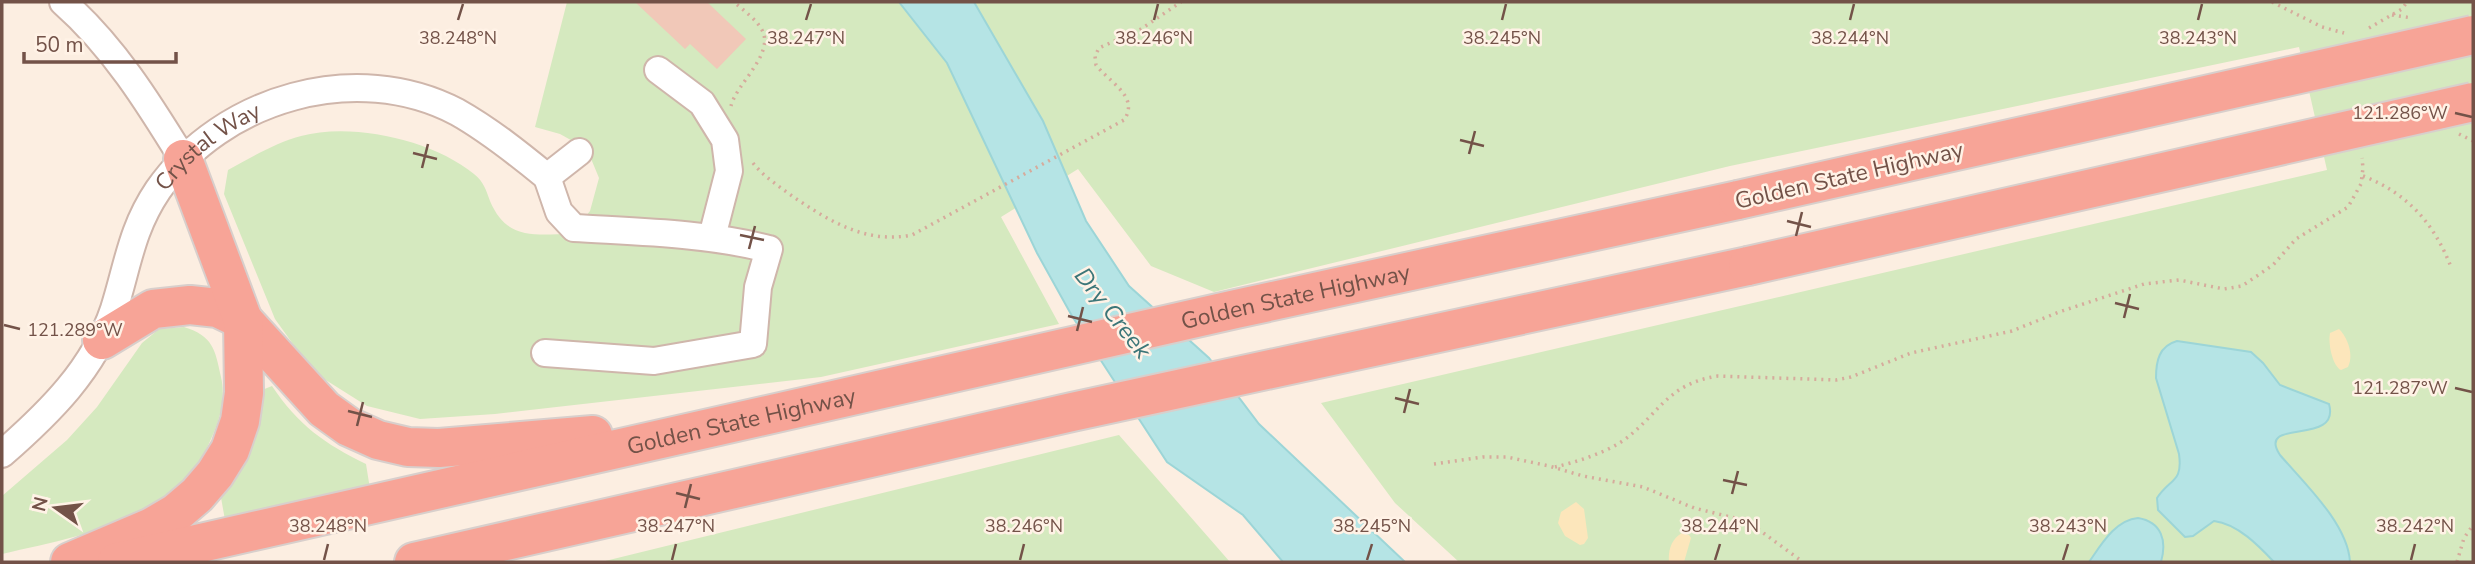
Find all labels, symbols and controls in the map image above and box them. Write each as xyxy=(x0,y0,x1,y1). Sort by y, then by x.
scale bar xyxy=(24,21,177,65)
text: 38.248°N xyxy=(419,26,497,50)
text: 38.247°N xyxy=(767,26,845,50)
text: 38.246°N xyxy=(1115,26,1193,50)
text: 38.245°N xyxy=(1463,26,1541,50)
text: 38.244°N xyxy=(1811,26,1889,50)
text: 38.243°N xyxy=(2159,26,2237,50)
text: 50 m xyxy=(35,31,84,59)
street label: Crystal Way xyxy=(148,95,266,197)
text: 121.286°W xyxy=(2352,101,2448,125)
street label: Golden State Highway xyxy=(1732,134,1967,217)
street label: Golden State Highway xyxy=(1178,257,1413,337)
water label: Dry Creek xyxy=(1067,261,1159,366)
text: 121.289°W xyxy=(27,318,123,342)
text: 121.287°W xyxy=(2352,376,2448,400)
street label: Golden State Highway xyxy=(624,380,859,462)
north arrow xyxy=(21,473,91,543)
text: N xyxy=(26,494,55,514)
text: 38.248°N xyxy=(289,514,367,538)
text: 38.247°N xyxy=(637,514,715,538)
text: 38.246°N xyxy=(985,514,1063,538)
text: 38.245°N xyxy=(1333,514,1411,538)
text: 38.244°N xyxy=(1681,514,1759,538)
text: 38.243°N xyxy=(2029,514,2107,538)
text: 38.242°N xyxy=(2376,514,2454,538)

